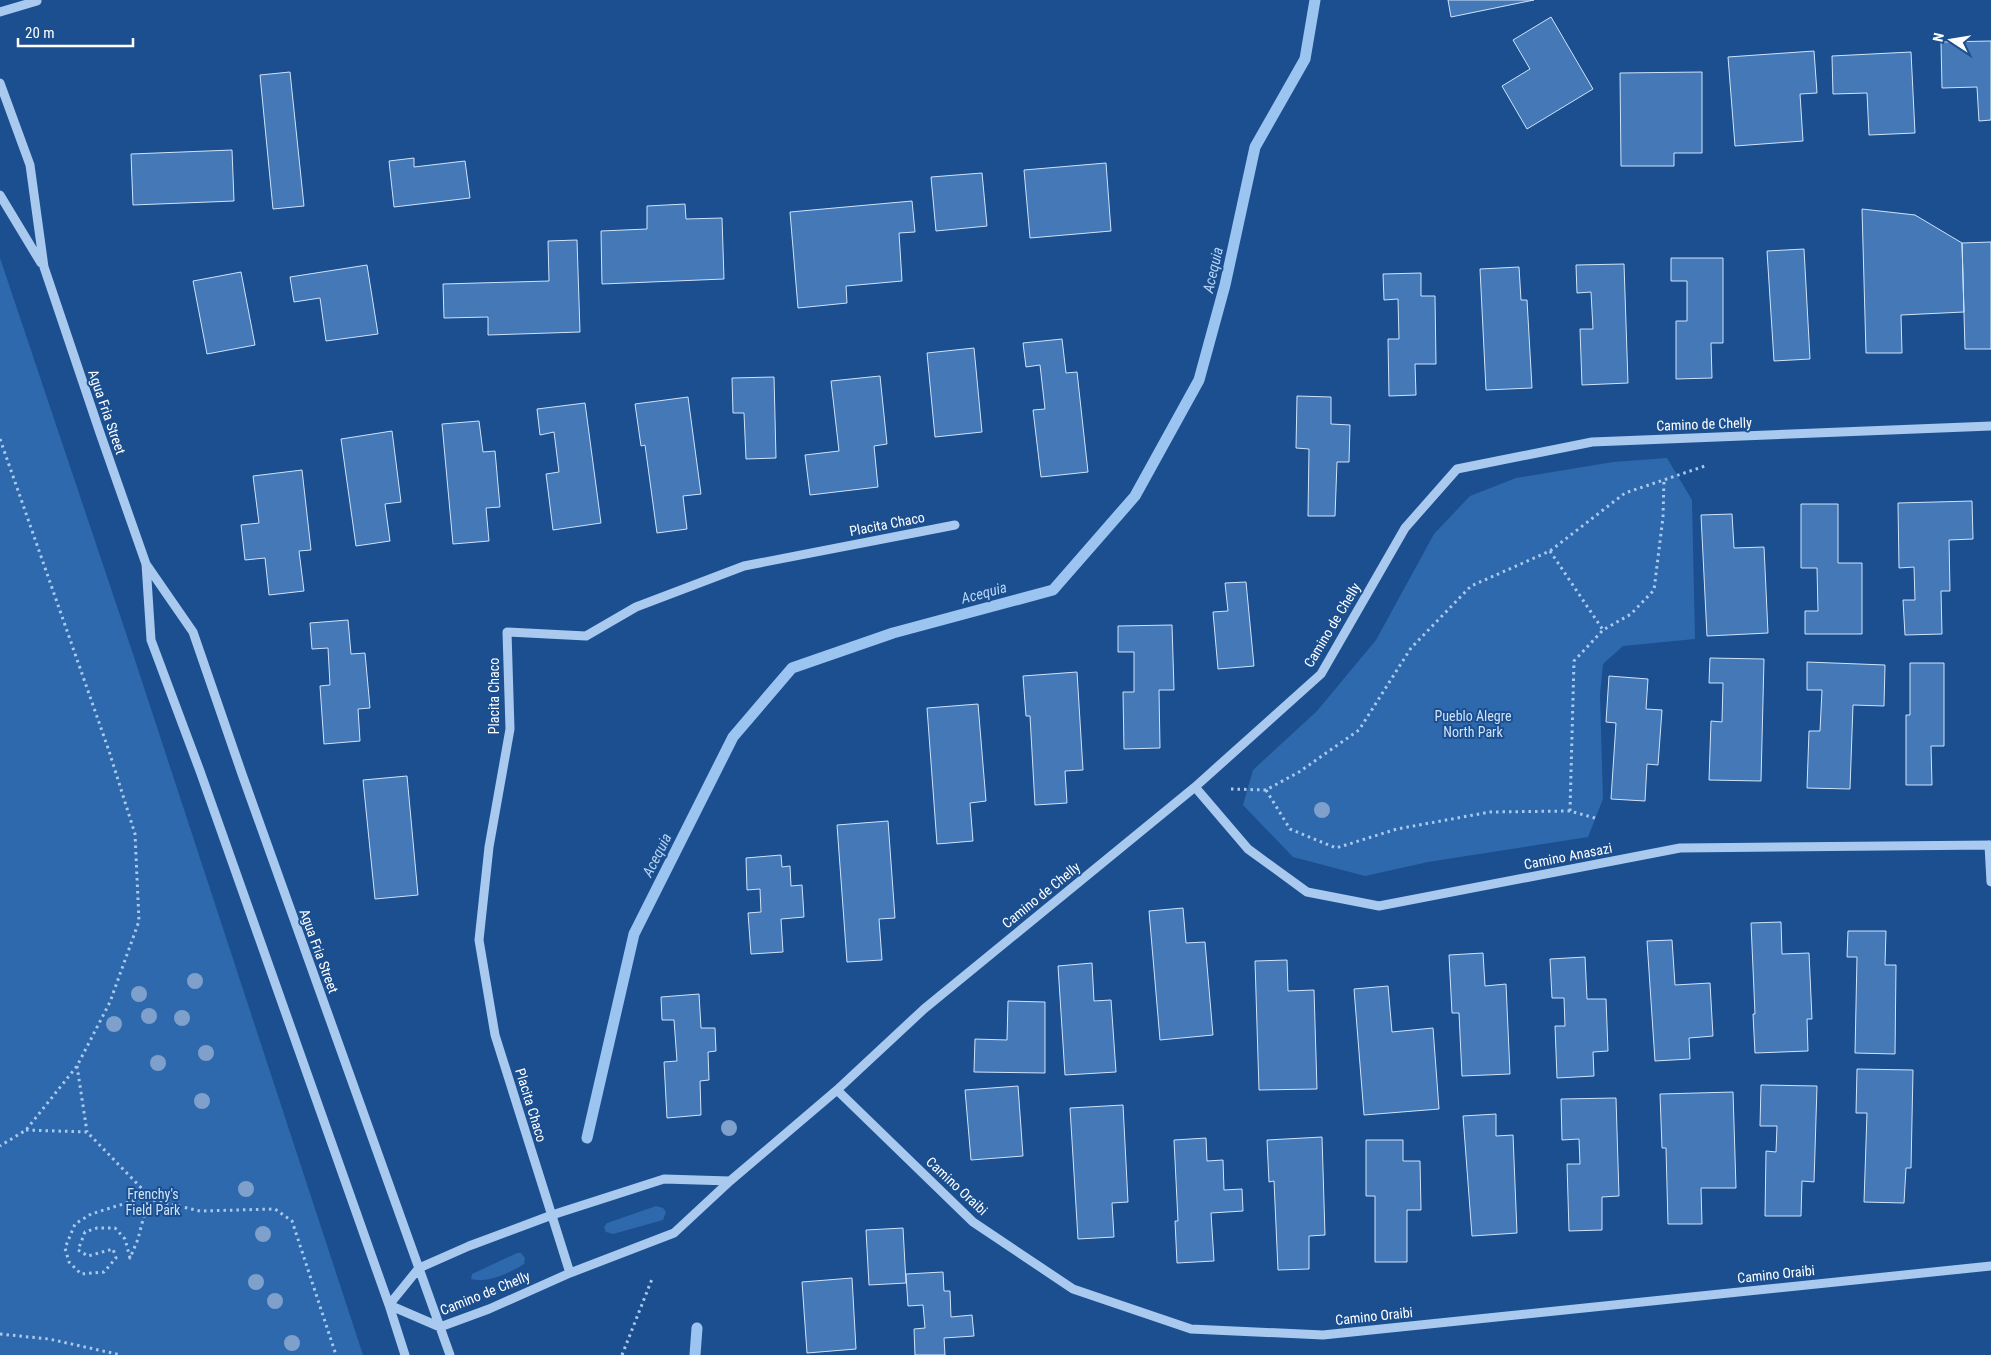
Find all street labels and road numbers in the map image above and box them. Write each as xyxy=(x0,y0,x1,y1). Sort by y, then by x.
street label: Agua Fria Street xyxy=(85,368,129,456)
street label: Camino de Chelly xyxy=(1656,414,1752,434)
street label: Placita Chaco xyxy=(848,509,926,539)
street label: Camino de Chelly xyxy=(1301,580,1364,670)
street label: Placita Chaco xyxy=(486,658,502,734)
street label: Camino Anasazi xyxy=(1523,840,1613,872)
street label: Camino de Chelly xyxy=(999,859,1083,931)
street label: Agua Fria Street xyxy=(296,907,342,995)
street label: Placita Chaco xyxy=(512,1066,550,1144)
street label: Camino Oraibi xyxy=(923,1154,991,1218)
street label: Camino Oraibi xyxy=(1736,1262,1816,1286)
street label: Camino de Chelly xyxy=(438,1268,532,1318)
street label: Camino Oraibi xyxy=(1334,1304,1414,1328)

